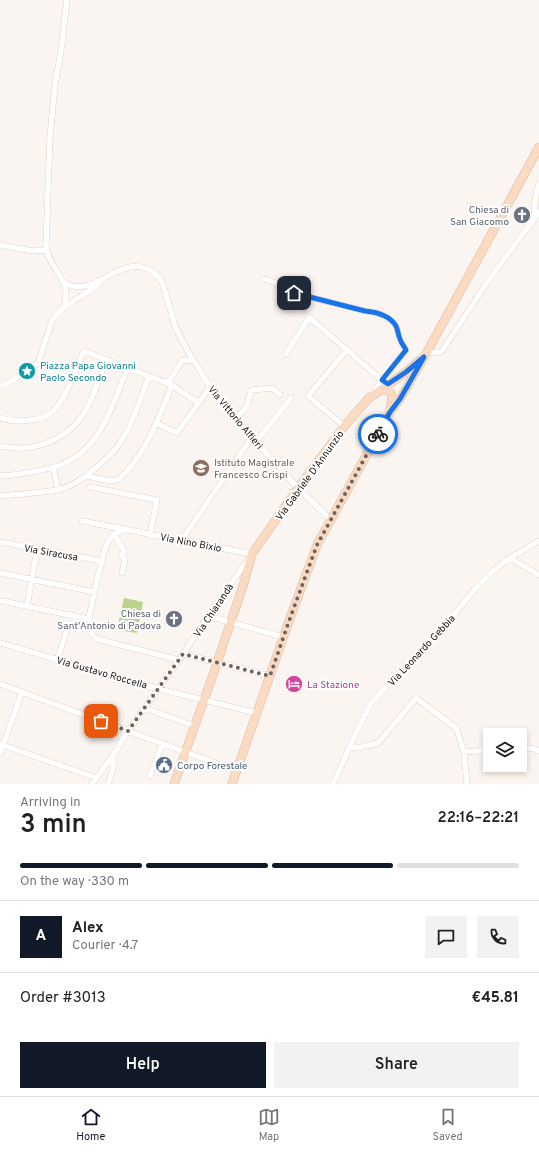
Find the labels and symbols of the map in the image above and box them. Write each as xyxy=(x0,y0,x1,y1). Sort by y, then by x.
place label: Chiesa di San Giacomo xyxy=(450,204,509,229)
church icon: Chiesa di San Giacomo xyxy=(512,205,532,225)
pin xyxy=(277,276,311,310)
place label: Piazza Papa Giovanni Paolo Secondo xyxy=(40,360,136,385)
place icon: Piazza Papa Giovanni Paolo Secondo xyxy=(17,361,37,381)
street label: Via Vittorio Alfieri xyxy=(204,383,265,452)
courier xyxy=(358,414,398,454)
street label: Via Gabriele D'Annunzio xyxy=(273,428,347,523)
place label: Istituto Magistrale Francesco Crispi xyxy=(214,457,294,482)
school or university icon: Istituto Magistrale Francesco Crispi xyxy=(191,458,211,478)
street label: Via Nino Bixio xyxy=(159,531,223,556)
street label: Via Siracusa xyxy=(23,542,79,565)
street label: Via Chiarandà xyxy=(191,581,237,640)
place label: Chiesa di Sant'Antonio di Padova xyxy=(57,608,161,633)
church icon: Chiesa di Sant'Antonio di Padova xyxy=(164,609,184,629)
street label: Via Leonardo Gebbia xyxy=(386,613,459,689)
street label: Via Gustavo Roccella xyxy=(55,654,148,693)
hotel icon: La Stazione xyxy=(284,674,304,694)
place label: La Stazione xyxy=(307,679,359,692)
pin xyxy=(84,704,118,738)
public building icon: Corpo Forestale xyxy=(154,755,174,775)
place label: Corpo Forestale xyxy=(177,760,247,773)

